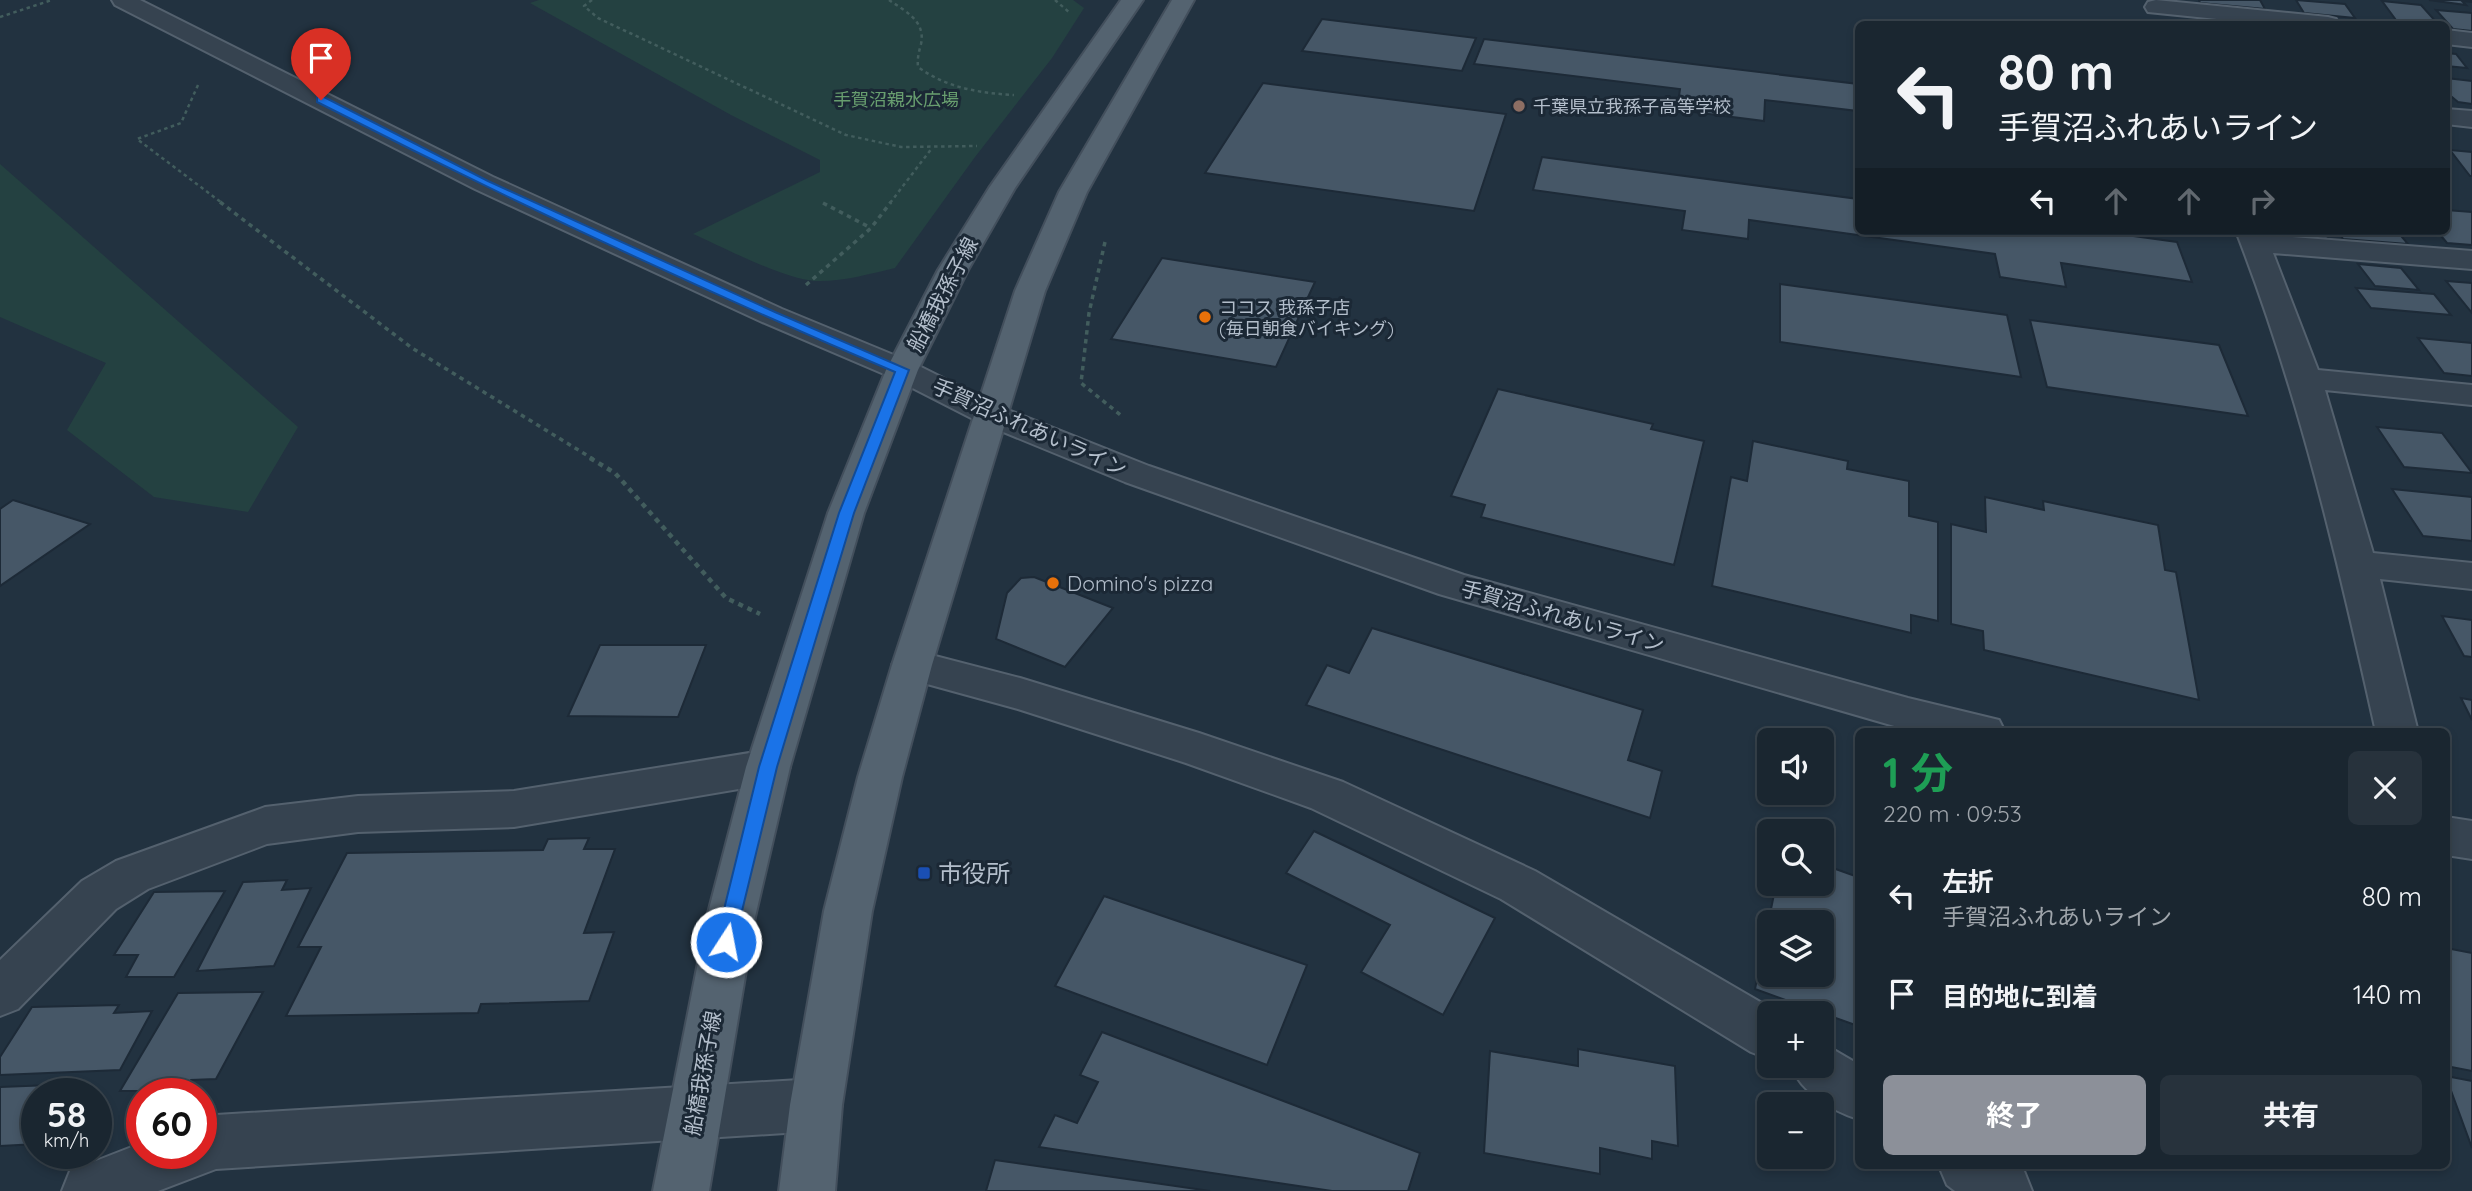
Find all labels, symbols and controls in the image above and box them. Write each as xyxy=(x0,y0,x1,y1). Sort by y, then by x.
pin xyxy=(291,28,351,100)
icon: arrive xyxy=(302,39,340,77)
text: 80 m xyxy=(1998,41,2114,102)
icon: left xyxy=(1883,49,1974,140)
park label: 手賀沼親水広場 xyxy=(833,88,959,111)
place label: 千葉県立我孫子高等学校 xyxy=(1533,95,1731,118)
marker: 千葉県立我孫子高等学校 xyxy=(1511,98,1527,114)
text: 手賀沼ふれあいライン xyxy=(1998,107,2318,147)
icon: left xyxy=(2024,182,2062,220)
icon: ahead xyxy=(2097,182,2135,220)
icon: ahead xyxy=(2170,182,2208,220)
icon: right xyxy=(2243,182,2281,220)
street label: 船橋我孫子線 xyxy=(901,232,983,356)
place label: ココス 我孫子店 (毎日朝食バイキング) xyxy=(1219,296,1394,340)
marker: ココス 我孫子店 (毎日朝食バイキング) xyxy=(1197,309,1213,325)
street label: 手賀沼ふれあいライン xyxy=(929,372,1131,482)
place label: Domino's pizza xyxy=(1067,570,1213,596)
marker: Domino's pizza xyxy=(1045,575,1061,591)
street label: 手賀沼ふれあいライン xyxy=(1458,575,1668,657)
map controls xyxy=(1757,728,1834,1169)
button: sound xyxy=(1757,728,1834,805)
text: 1 分 xyxy=(1883,746,1953,799)
button: close xyxy=(2348,751,2422,825)
text: 220 m · 09:53 xyxy=(1883,799,2022,828)
button: search xyxy=(1757,819,1834,896)
place label: 市役所 xyxy=(938,858,1010,888)
marker: 市役所 xyxy=(916,865,932,881)
text: 左折 xyxy=(1942,865,1994,898)
icon: left xyxy=(1883,877,1921,915)
text: 80 m xyxy=(2362,880,2422,913)
text: 手賀沼ふれあいライン xyxy=(1942,902,2172,931)
position arrow xyxy=(689,905,763,979)
button: layers xyxy=(1757,910,1834,987)
icon: arrive xyxy=(1883,975,1921,1013)
text: 140 m xyxy=(2353,978,2422,1011)
text: 目的地に到着 xyxy=(1942,980,2098,1013)
button: + xyxy=(1757,1001,1834,1078)
street label: 船橋我孫子線 xyxy=(678,1009,726,1137)
button: 終了 xyxy=(1883,1075,2146,1155)
button: 共有 xyxy=(2160,1075,2422,1155)
speed limit sign: 60 xyxy=(126,1078,217,1169)
text: 58 xyxy=(47,1092,86,1136)
button: − xyxy=(1757,1092,1834,1169)
text: km/h xyxy=(44,1129,89,1152)

